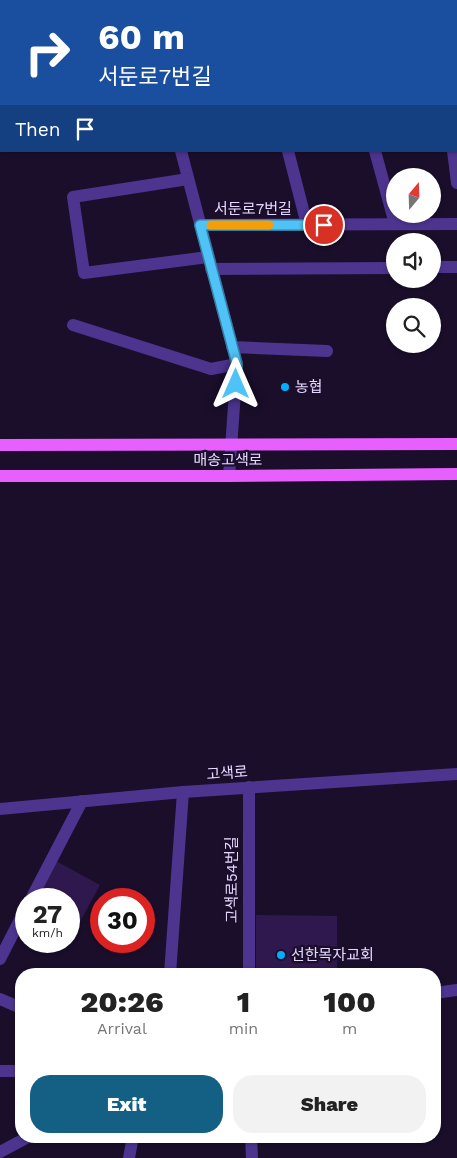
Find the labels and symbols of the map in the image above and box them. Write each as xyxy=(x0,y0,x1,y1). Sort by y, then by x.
north arrow xyxy=(386,168,441,222)
street label: 서둔로7번길 xyxy=(214,200,292,218)
pin xyxy=(303,204,345,246)
position arrow xyxy=(209,357,261,409)
place label: 농협 xyxy=(295,378,323,396)
marker: 농협 xyxy=(279,381,291,393)
street label: 매송고색로 xyxy=(193,451,263,469)
street label: 고색로 xyxy=(206,763,248,783)
street label: 고색로54번길 xyxy=(223,837,241,923)
speed limit sign: 30 xyxy=(90,888,155,953)
place label: 선한목자교회 xyxy=(291,946,374,964)
marker: 선한목자교회 xyxy=(275,949,287,961)

